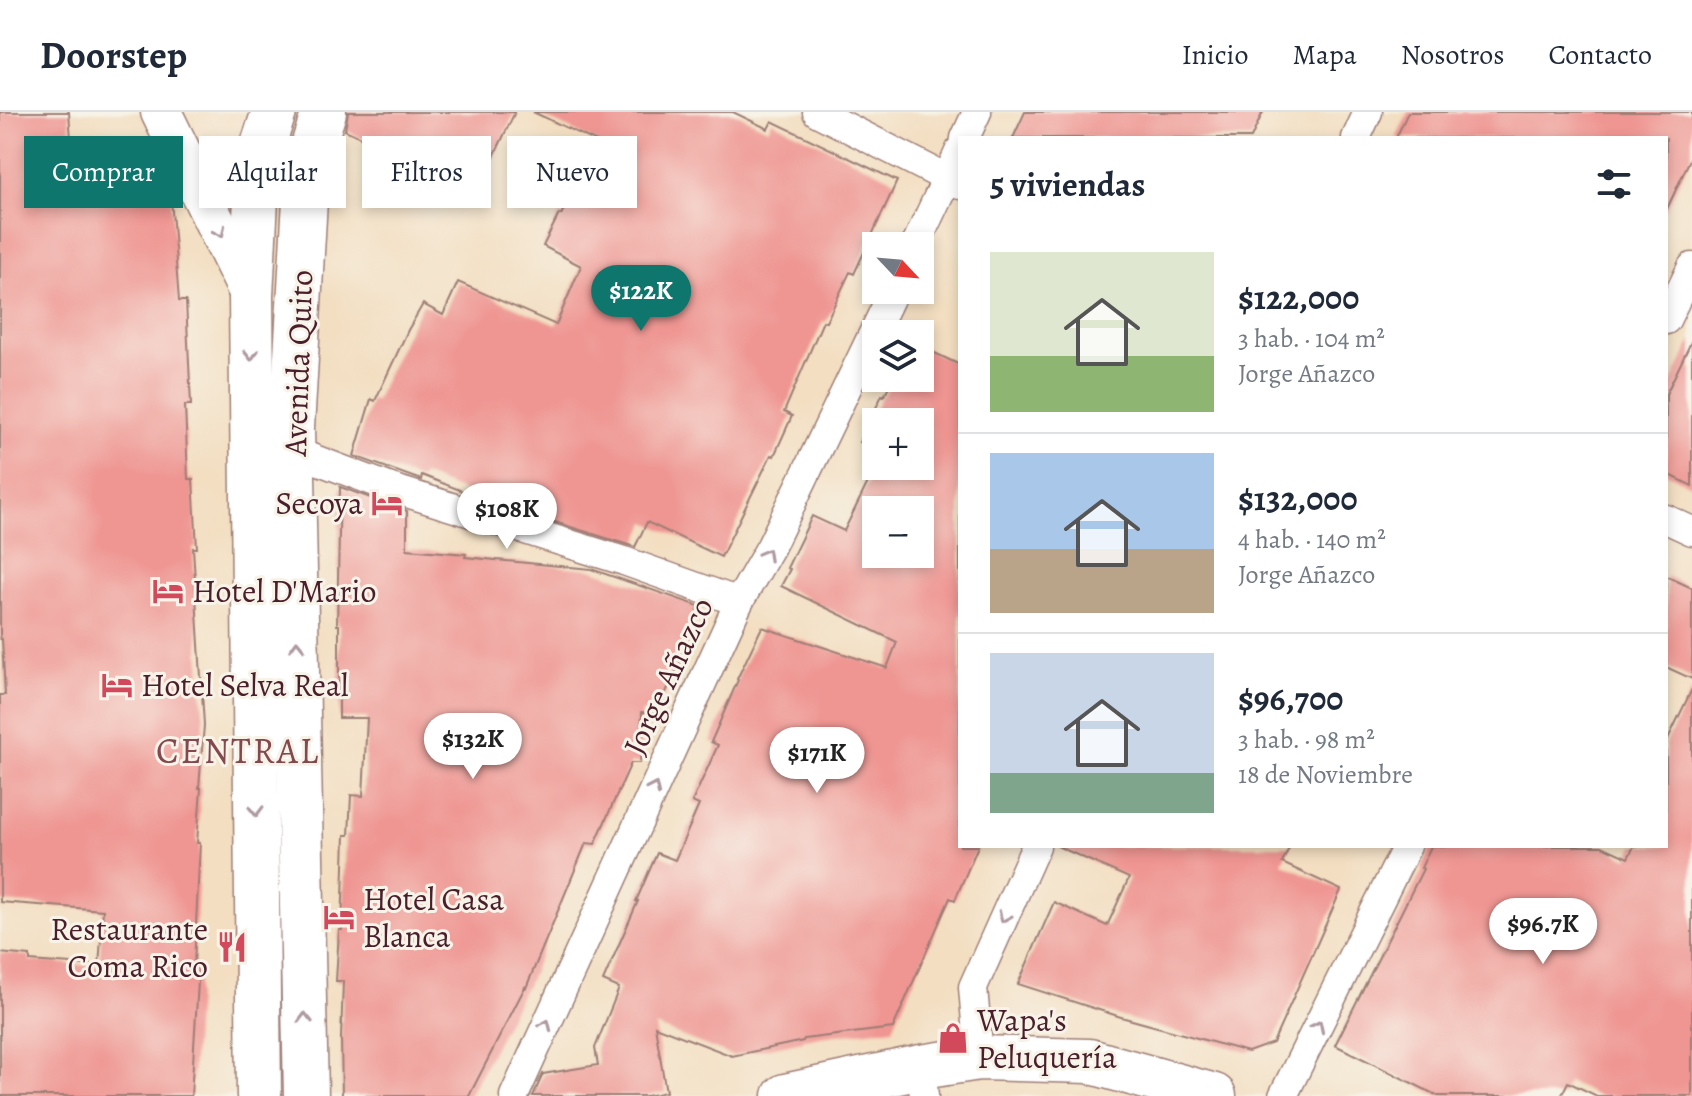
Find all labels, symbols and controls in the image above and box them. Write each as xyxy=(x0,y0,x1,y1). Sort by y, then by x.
text: Doorstep xyxy=(40,29,187,81)
text: Inicio xyxy=(1182,36,1248,74)
text: Mapa xyxy=(1292,36,1357,74)
text: Nosotros xyxy=(1401,36,1504,74)
text: Contacto xyxy=(1548,36,1652,74)
chip: Comprar xyxy=(24,136,183,208)
chip: Alquilar xyxy=(199,136,346,208)
chip: Filtros xyxy=(362,136,491,208)
chip: Nuevo xyxy=(507,136,637,208)
text: 5 viviendas xyxy=(990,161,1145,208)
icon: filters xyxy=(1592,162,1636,206)
one-way arrow xyxy=(210,224,226,239)
north arrow xyxy=(862,232,934,304)
map controls xyxy=(862,232,934,568)
pin: $122K xyxy=(585,265,697,333)
street label: Avenida Quito xyxy=(273,269,323,458)
text: $122K xyxy=(609,273,673,308)
text: $122,000 xyxy=(1238,274,1359,321)
icon: home xyxy=(1054,284,1150,380)
button: layers xyxy=(862,320,934,392)
text: 3 hab. · 104 m² xyxy=(1238,321,1385,356)
one-way arrow xyxy=(243,349,260,362)
text: Jorge Añazco xyxy=(1238,356,1375,391)
button: + xyxy=(862,408,934,480)
text: $132,000 xyxy=(1238,475,1358,522)
place label: Secoya xyxy=(275,481,363,525)
pin: $108K xyxy=(451,483,563,551)
icon: home xyxy=(1054,485,1150,581)
hotel icon: Secoya xyxy=(370,486,404,520)
text: $108K xyxy=(475,491,539,526)
button: − xyxy=(862,496,934,568)
text: 4 hab. · 140 m² xyxy=(1238,522,1386,557)
one-way arrow xyxy=(756,548,772,563)
text: Jorge Añazco xyxy=(1238,557,1375,592)
place label: Hotel D'Mario xyxy=(192,569,377,613)
hotel icon: Hotel D'Mario xyxy=(151,574,185,608)
street label: Jorge Añazco xyxy=(612,590,724,762)
one-way arrow xyxy=(288,639,306,652)
place label: Hotel Selva Real xyxy=(141,663,349,707)
hotel icon: Hotel Selva Real xyxy=(100,668,134,702)
text: $96,700 xyxy=(1238,675,1343,722)
icon: home xyxy=(1054,685,1150,781)
pin: $132K xyxy=(417,713,529,781)
text: $132K xyxy=(442,721,504,756)
text: 3 hab. · 98 m² xyxy=(1238,722,1375,757)
district label: CENTRAL xyxy=(156,726,320,775)
pin: $171K xyxy=(761,727,873,795)
text: $171K xyxy=(788,735,846,770)
text: 18 de Noviembre xyxy=(1238,757,1413,792)
one-way arrow xyxy=(644,782,660,796)
one-way arrow xyxy=(247,805,265,818)
place label: Hotel Casa Blanca xyxy=(363,877,504,958)
pin: $96.7K xyxy=(1478,898,1608,966)
hotel icon: Hotel Casa Blanca xyxy=(322,900,356,934)
text: $96.7K xyxy=(1507,906,1579,941)
place label: Restaurante Coma Rico xyxy=(50,907,208,988)
one-way arrow xyxy=(998,909,1014,923)
restaurant icon: Restaurante Coma Rico xyxy=(215,930,249,964)
place label: Wapa's Peluquería xyxy=(976,998,1117,1079)
one-way arrow xyxy=(296,1011,314,1024)
one-way arrow xyxy=(537,1019,553,1033)
one-way arrow xyxy=(1308,1020,1324,1035)
shop icon: Wapa's Peluquería xyxy=(936,1021,970,1055)

